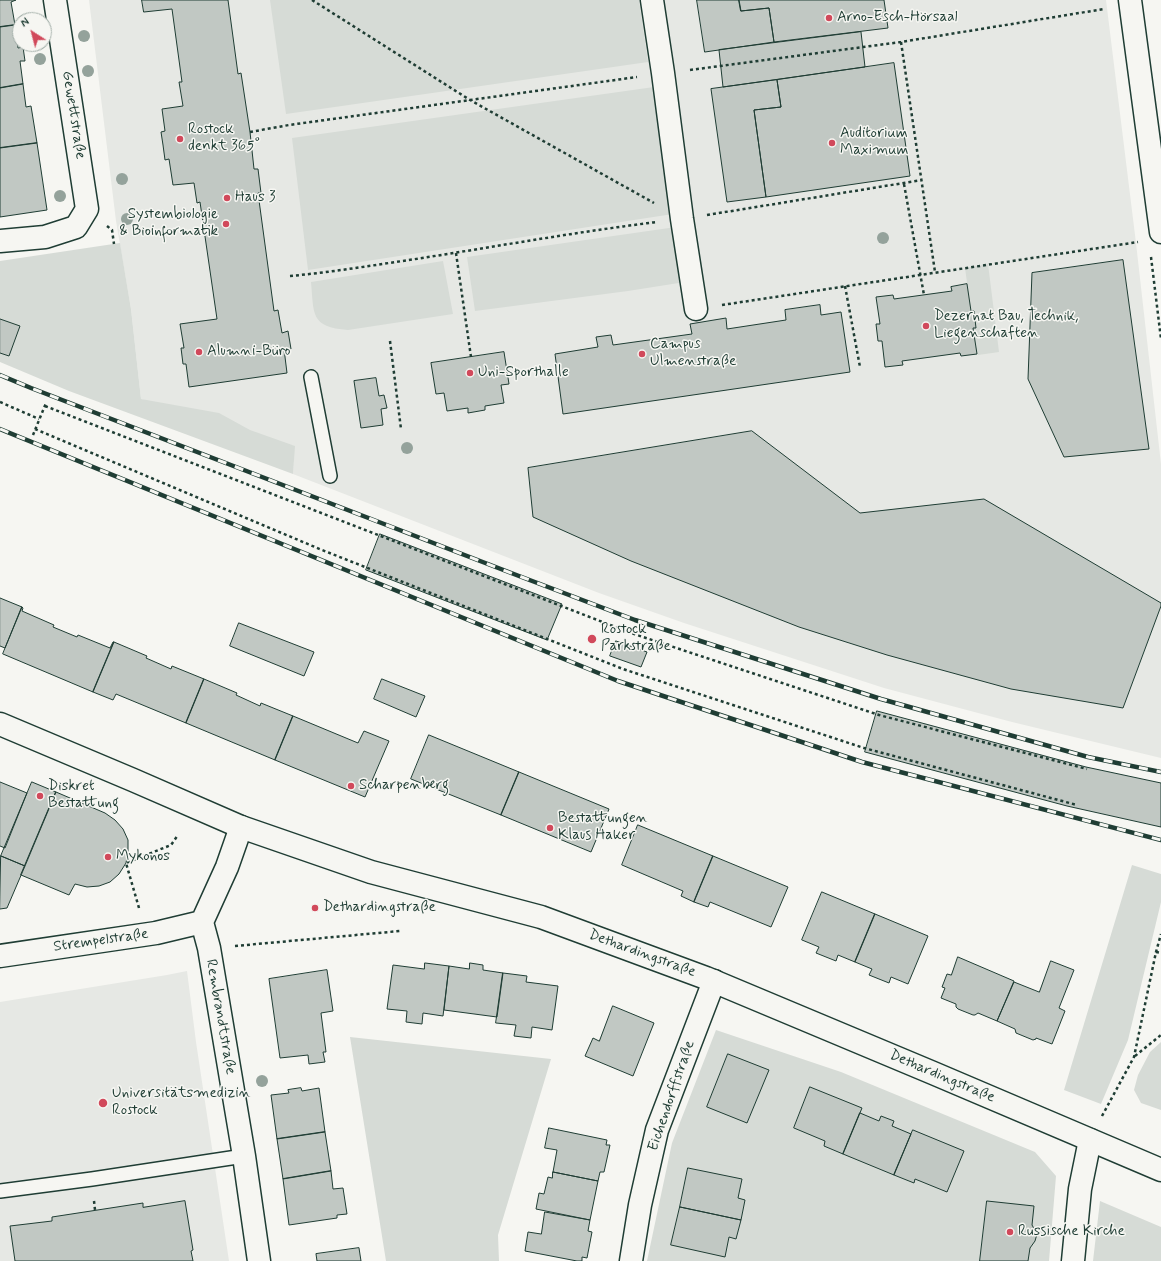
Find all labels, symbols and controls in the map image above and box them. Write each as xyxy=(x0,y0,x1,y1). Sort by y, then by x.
place label: Arno-Esch-Hörsaal xyxy=(837,9,958,27)
north arrow xyxy=(12,12,52,52)
marker: Arno-Esch-Hörsaal xyxy=(824,13,834,23)
text: N xyxy=(18,15,33,31)
street label: Gewettstraße xyxy=(57,70,89,160)
place label: Rostock denkt 365° xyxy=(188,121,260,156)
place label: Auditorium Maximum xyxy=(840,125,908,160)
marker: Rostock denkt 365° xyxy=(175,134,185,144)
marker: Auditorium Maximum xyxy=(827,138,837,148)
place label: Haus 3 xyxy=(235,189,276,207)
marker: Haus 3 xyxy=(222,193,232,203)
place label: Systembiologie & Bioinformatik xyxy=(119,206,218,241)
marker: Systembiologie & Bioinformatik xyxy=(221,219,231,229)
place label: Dezernat Bau, Technik, Liegenschaften xyxy=(934,308,1078,343)
marker: Dezernat Bau, Technik, Liegenschaften xyxy=(921,321,931,331)
place label: Campus Ulmenstraße xyxy=(650,336,736,371)
place label: Alumni-Büro xyxy=(207,343,290,361)
marker: Alumni-Büro xyxy=(194,347,204,357)
marker: Campus Ulmenstraße xyxy=(637,349,647,359)
place label: Uni-Sporthalle xyxy=(478,364,569,382)
marker: Uni-Sporthalle xyxy=(465,368,475,378)
place label: Rostock Parkstraße xyxy=(601,621,671,656)
marker: Rostock Parkstraße xyxy=(586,633,598,645)
place label: Scharpenberg xyxy=(359,777,449,795)
place label: Diskret Bestattung xyxy=(48,778,119,813)
marker: Scharpenberg xyxy=(346,781,356,791)
marker: Diskret Bestattung xyxy=(35,791,45,801)
place label: Bestattungen Klaus Haker xyxy=(558,810,648,845)
marker: Bestattungen Klaus Haker xyxy=(545,823,555,833)
place label: Mykonos xyxy=(116,848,170,866)
marker: Mykonos xyxy=(103,852,113,862)
place label: Dethardingstraße xyxy=(323,899,436,917)
marker: Dethardingstraße xyxy=(310,903,320,913)
street label: Strempelstraße xyxy=(52,925,150,957)
street label: Dethardingstraße xyxy=(586,926,698,982)
street label: Rembrandtstraße xyxy=(201,958,239,1076)
street label: Eichendorffstraße xyxy=(645,1038,699,1154)
street label: Dethardingstraße xyxy=(887,1047,997,1107)
place label: Universitätsmedizin Rostock xyxy=(112,1085,250,1120)
marker: Universitätsmedizin Rostock xyxy=(97,1097,109,1109)
place label: Russische Kirche xyxy=(1018,1223,1125,1241)
marker: Russische Kirche xyxy=(1005,1227,1015,1237)

